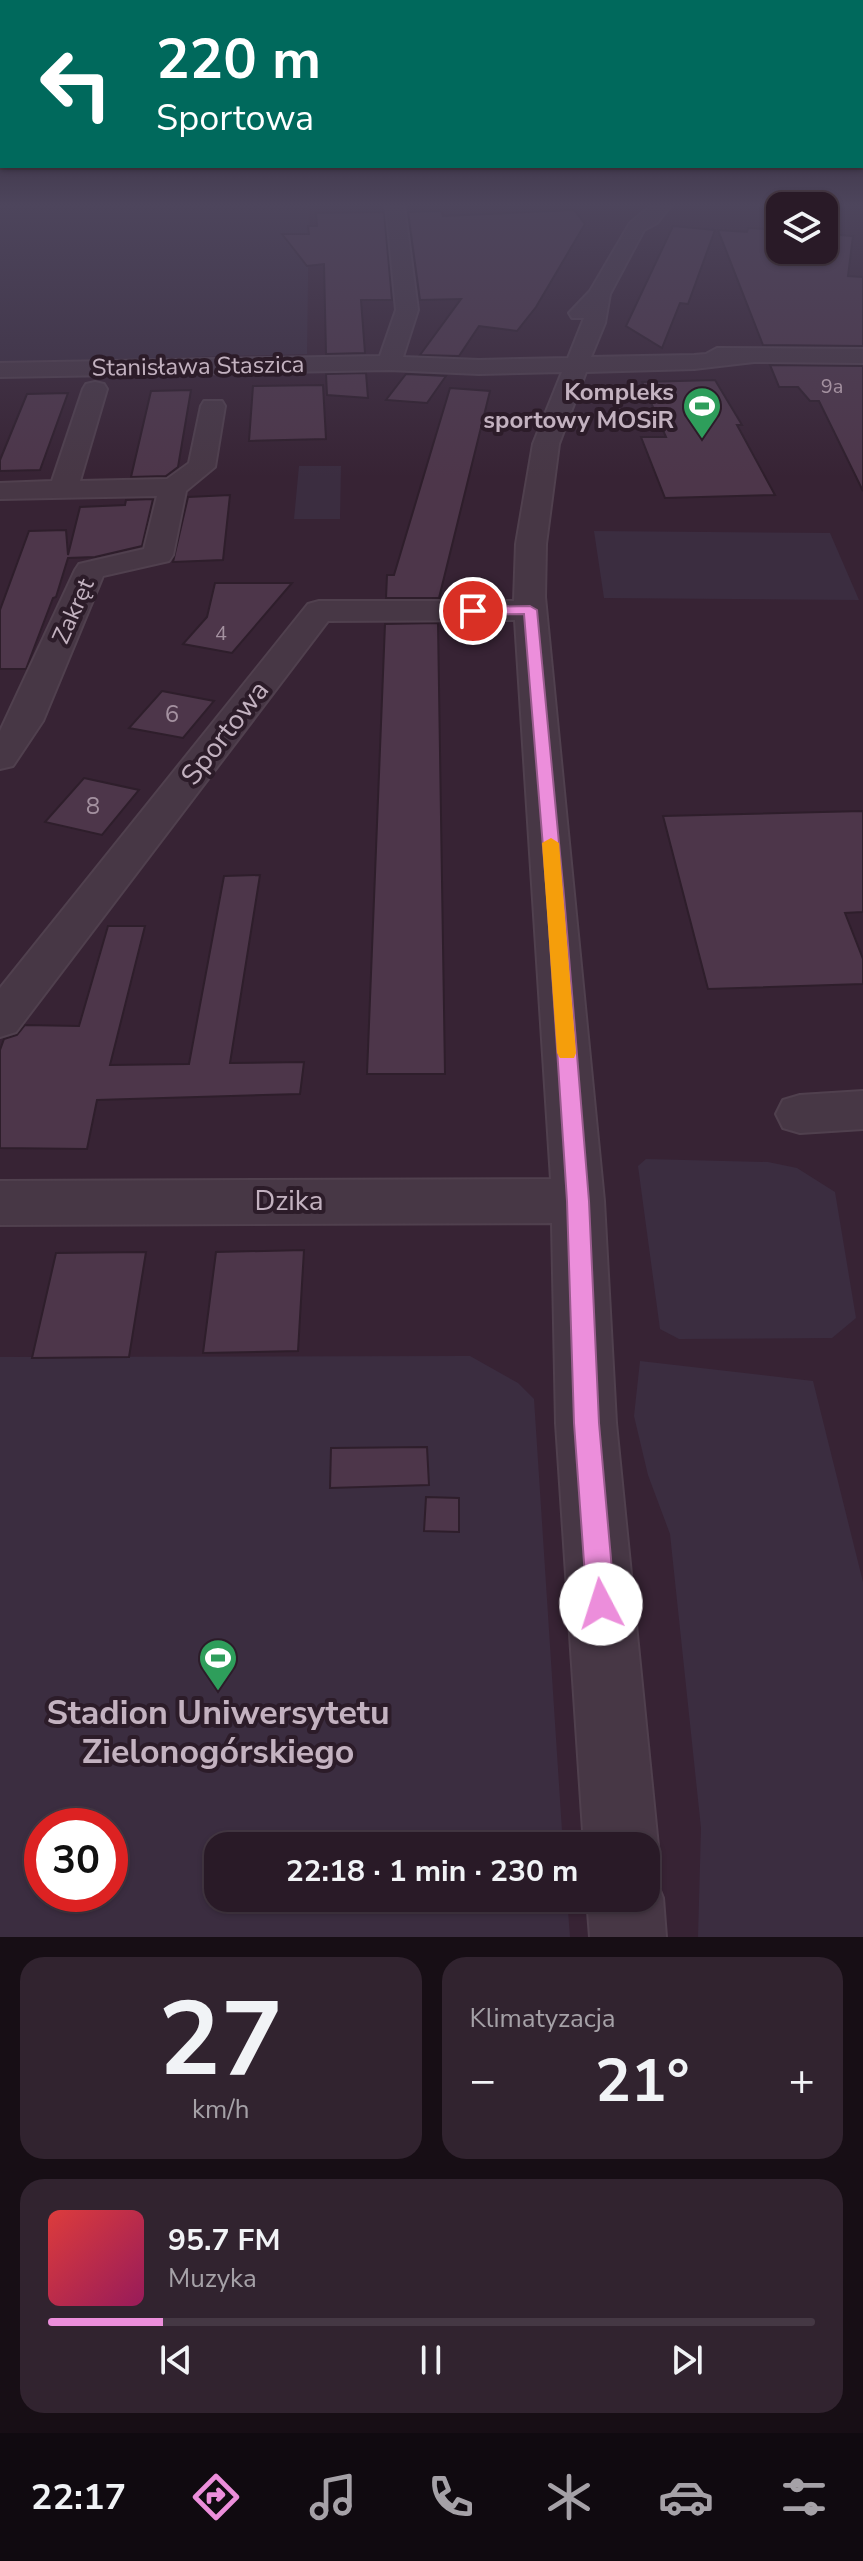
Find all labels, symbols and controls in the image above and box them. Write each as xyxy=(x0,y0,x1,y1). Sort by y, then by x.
text: 220 m xyxy=(156,21,321,98)
icon: left xyxy=(24,32,128,136)
text: Sportowa xyxy=(156,94,314,143)
map controls xyxy=(766,192,838,264)
button: layers xyxy=(766,192,838,264)
street label: Stanisława Staszica xyxy=(91,348,305,384)
house number: 9a xyxy=(821,373,843,400)
place label: Kompleks sportowy MOSiR xyxy=(483,376,675,436)
sports icon: Kompleks sportowy MOSiR xyxy=(681,385,723,440)
street label: Zakręt xyxy=(45,573,102,649)
pin xyxy=(439,577,507,645)
icon: arrive xyxy=(451,589,495,633)
house number: 4 xyxy=(215,620,227,647)
street label: Sportowa xyxy=(172,673,278,793)
house number: 6 xyxy=(165,698,179,730)
house number: 8 xyxy=(86,790,100,822)
street label: Dzika xyxy=(255,1182,323,1220)
position arrow xyxy=(559,1562,643,1646)
sports icon: Stadion Uniwersytetu Zielonogórskiego xyxy=(197,1637,239,1692)
place label: Stadion Uniwersytetu Zielonogórskiego xyxy=(46,1690,390,1775)
speed limit sign: 30 xyxy=(24,1808,128,1912)
text: 22:18 · 1 min · 230 m xyxy=(286,1851,578,1892)
text: 27 xyxy=(158,1969,283,2111)
text: Klimatyzacja xyxy=(470,2001,616,2036)
text: 21° xyxy=(595,2040,690,2122)
text: − xyxy=(470,2051,496,2111)
text: + xyxy=(789,2051,815,2111)
text: km/h xyxy=(192,2092,249,2127)
text: 95.7 FM xyxy=(168,2220,280,2261)
text: Muzyka xyxy=(168,2261,257,2296)
icon: previous xyxy=(154,2338,198,2382)
icon: pause xyxy=(409,2338,453,2382)
icon: next xyxy=(665,2338,709,2382)
icon: directions xyxy=(188,2469,244,2525)
icon: music xyxy=(305,2469,361,2525)
icon: phone xyxy=(423,2469,479,2525)
icon: climate xyxy=(541,2469,597,2525)
icon: car xyxy=(658,2469,714,2525)
icon: filters xyxy=(776,2469,832,2525)
text: 22:17 xyxy=(31,2473,126,2522)

